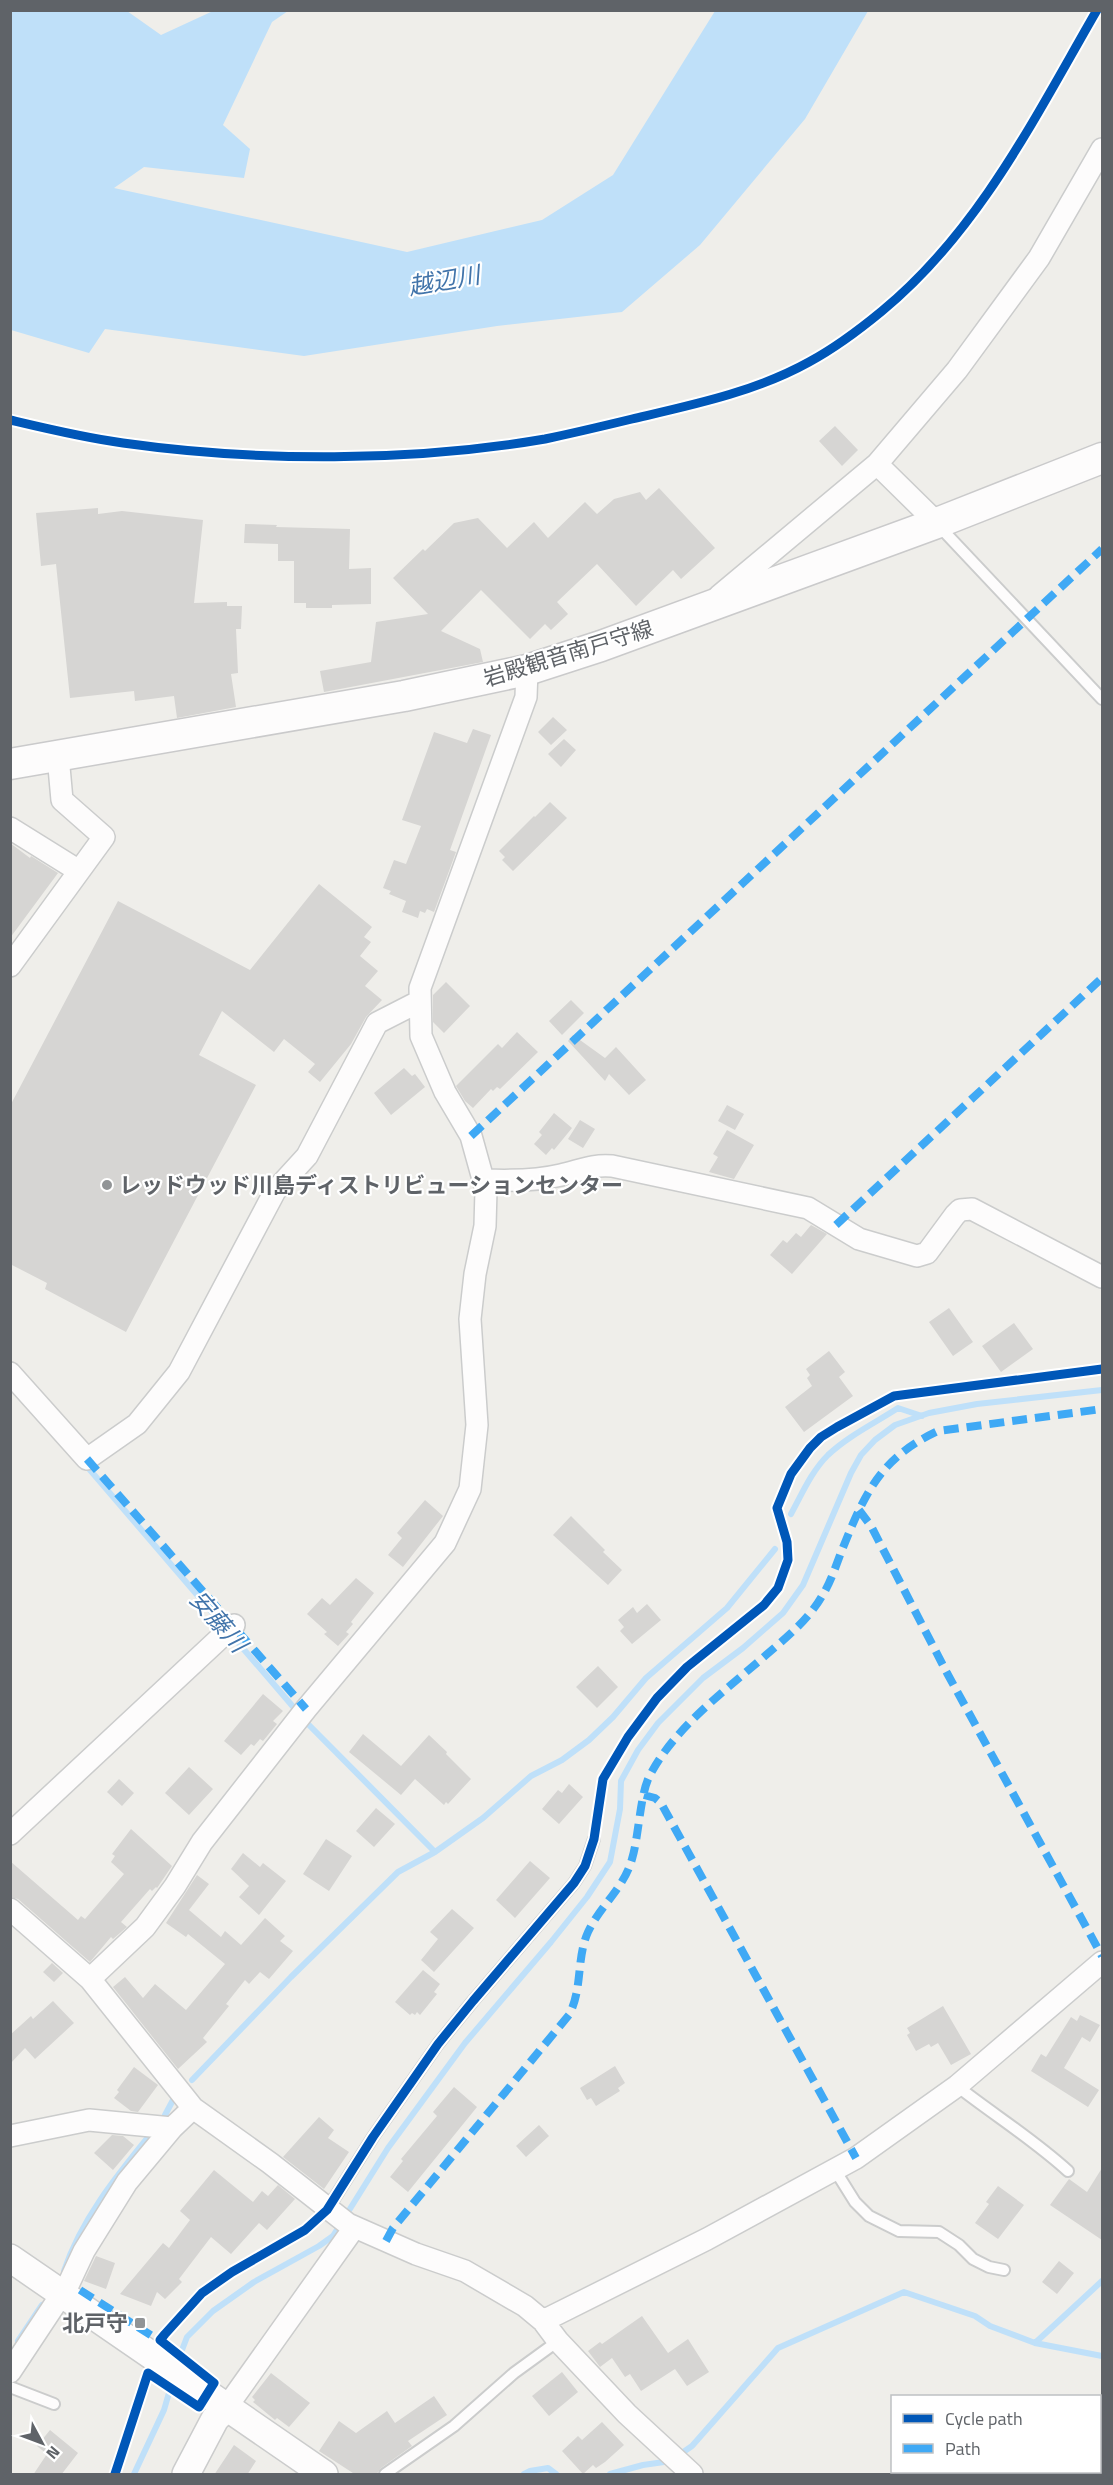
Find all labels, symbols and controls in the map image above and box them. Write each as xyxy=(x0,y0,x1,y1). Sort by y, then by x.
water label: 越辺川 xyxy=(405,256,486,304)
street label: 岩殿観音南戸守線 xyxy=(479,611,657,695)
place label: レッドウッド川島ディストリビューションセンター xyxy=(119,1168,623,1202)
marker: レッドウッド川島ディストリビューションセンター xyxy=(100,1178,114,1192)
water label: 安藤川 xyxy=(182,1582,258,1662)
place label: 北戸守 xyxy=(62,2306,128,2340)
marker: 北戸守 xyxy=(133,2316,147,2330)
legend xyxy=(891,2395,1101,2473)
text: Cycle path xyxy=(945,2405,1023,2432)
north arrow xyxy=(12,2413,72,2473)
text: Path xyxy=(945,2435,981,2462)
text: N xyxy=(41,2441,66,2465)

